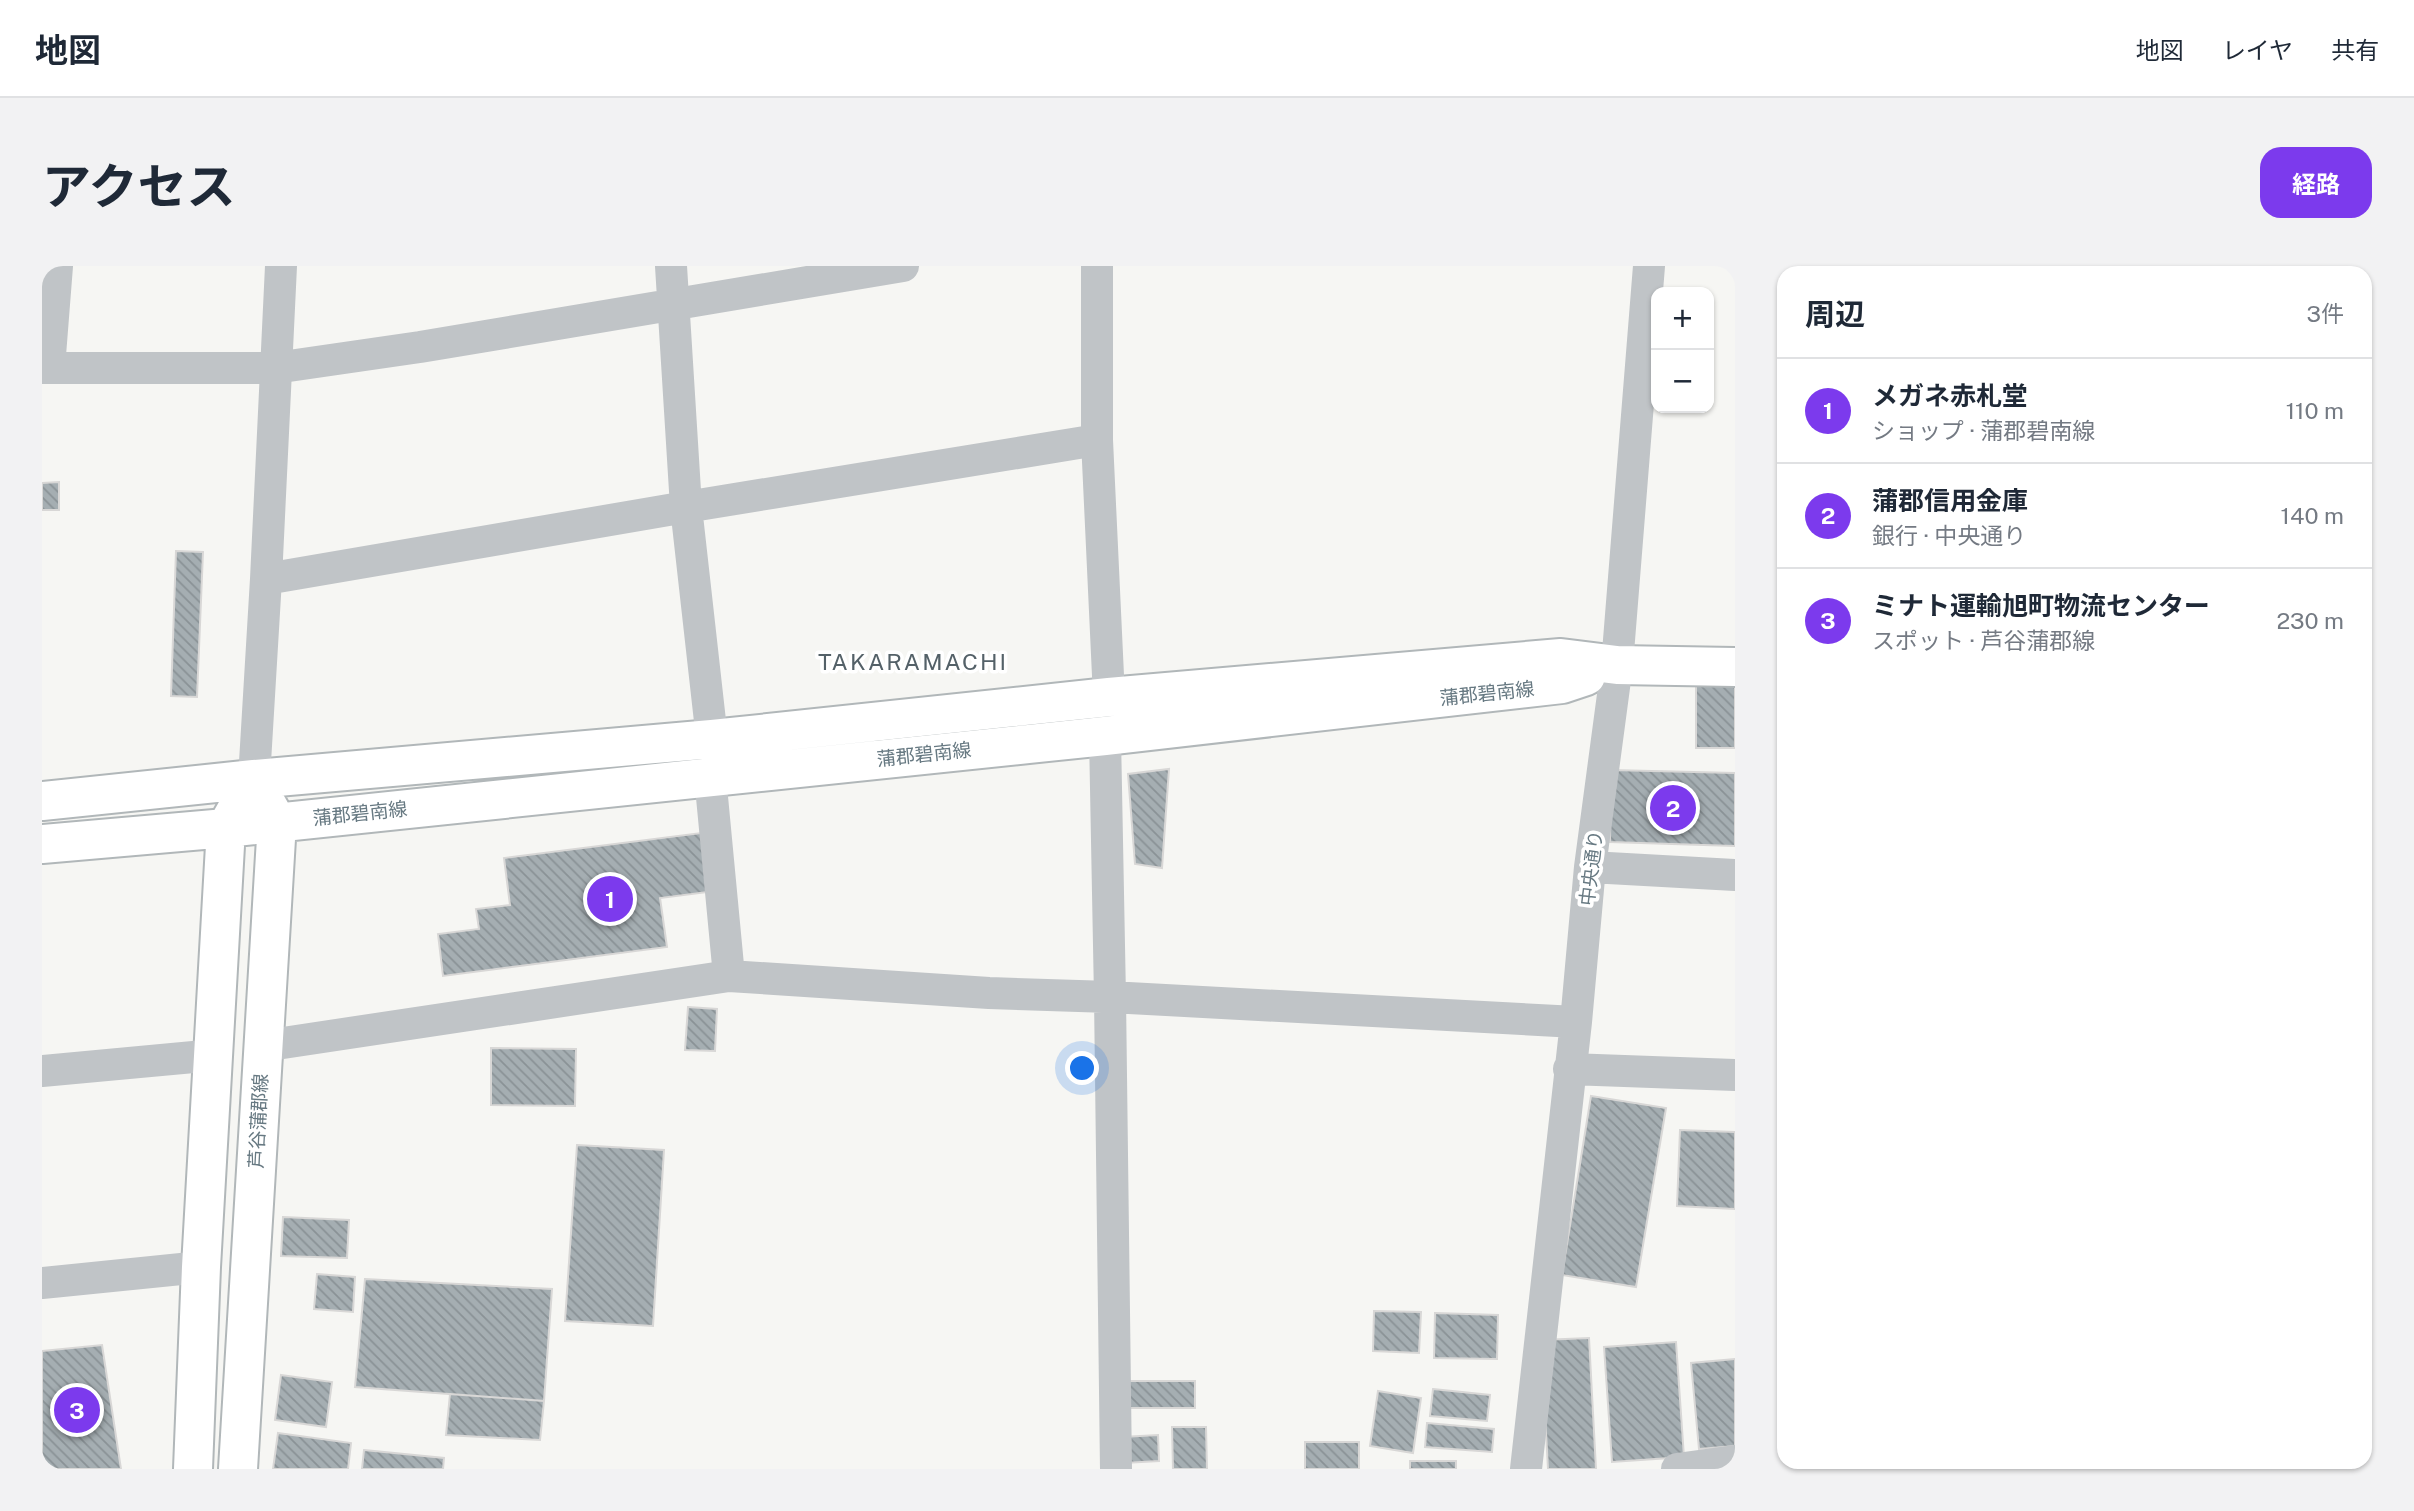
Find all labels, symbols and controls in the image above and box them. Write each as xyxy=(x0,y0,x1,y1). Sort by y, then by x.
text: 地図 xyxy=(35,31,101,69)
text: 地図 xyxy=(2136,36,2184,64)
text: レイヤ xyxy=(2222,36,2293,64)
text: 共有 xyxy=(2331,36,2379,64)
button: 経路 xyxy=(2260,147,2372,218)
text: アクセス xyxy=(42,157,236,215)
map controls xyxy=(1651,287,1714,413)
button: + xyxy=(1651,287,1714,350)
text: 周辺 xyxy=(1805,296,1865,332)
text: 3件 xyxy=(2307,300,2344,327)
button: − xyxy=(1651,350,1714,413)
text: メガネ赤札堂 xyxy=(1872,380,2028,411)
text: 1 xyxy=(1823,397,1833,424)
text: 110 m xyxy=(2286,397,2344,424)
text: ショップ · 蒲郡碧南線 xyxy=(1872,417,2095,444)
text: 蒲郡信用金庫 xyxy=(1872,485,2028,516)
text: 2 xyxy=(1821,502,1835,529)
text: 140 m xyxy=(2281,502,2344,529)
text: 銀行 · 中央通り xyxy=(1872,522,2026,549)
text: ミナト運輸旭町物流センター xyxy=(1872,590,2210,621)
text: 3 xyxy=(1820,607,1836,634)
text: 230 m xyxy=(2276,607,2344,634)
text: スポット · 芦谷蒲郡線 xyxy=(1872,627,2095,654)
district label: TAKARAMACHI xyxy=(818,648,1008,675)
street label: 蒲郡碧南線 xyxy=(1439,677,1535,709)
street label: 蒲郡碧南線 xyxy=(876,738,972,770)
pin: 2 xyxy=(1650,782,1696,834)
street label: 蒲郡碧南線 xyxy=(312,797,408,829)
street label: 中央通り xyxy=(1575,829,1607,907)
pin: 1 xyxy=(587,873,633,925)
your location xyxy=(1065,1051,1099,1085)
street label: 芦谷蒲郡線 xyxy=(245,1073,271,1169)
pin: 3 xyxy=(54,1384,100,1436)

